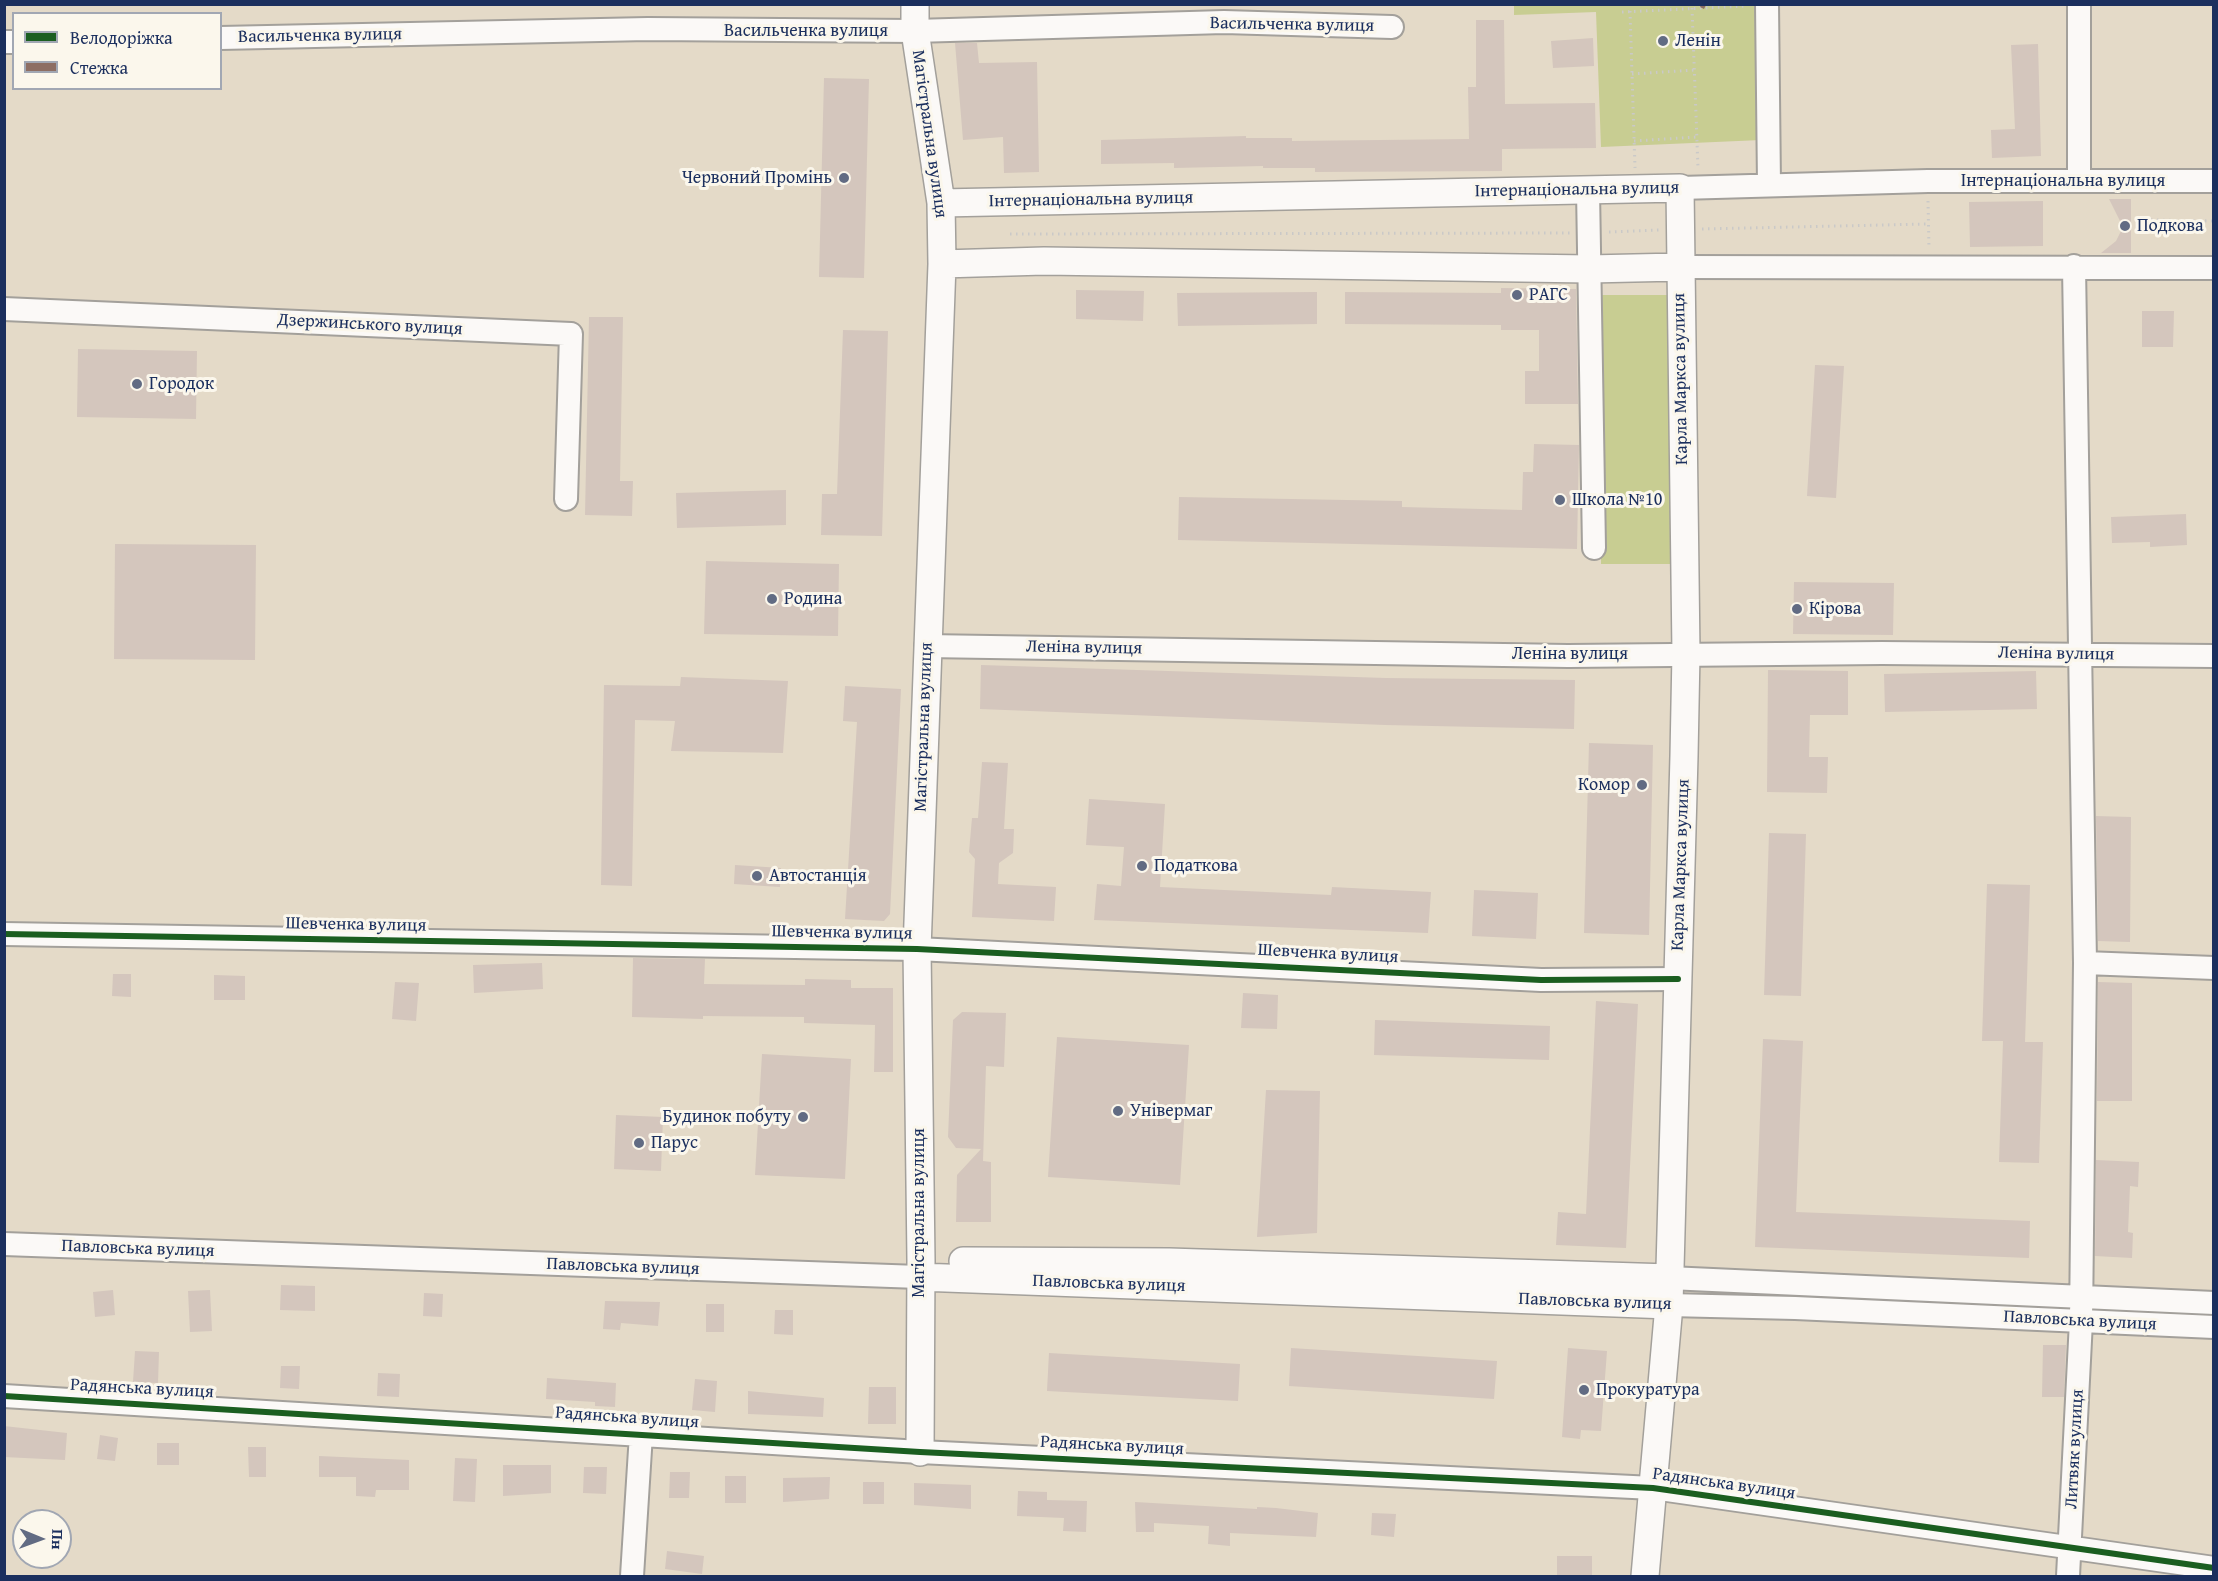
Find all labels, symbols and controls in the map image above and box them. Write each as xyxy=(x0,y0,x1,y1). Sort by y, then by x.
legend xyxy=(12,12,222,90)
street label: Васильченка вулиця xyxy=(1210,13,1374,37)
street label: Васильченка вулиця xyxy=(724,20,888,42)
text: Велодоріжка xyxy=(70,24,173,51)
street label: Васильченка вулиця xyxy=(238,24,402,48)
place label: Ленін xyxy=(1675,30,1721,52)
marker: Ленін xyxy=(1656,34,1670,48)
street label: Магістральна вулиця xyxy=(907,49,951,219)
text: Стежка xyxy=(70,54,128,81)
place label: Червоний Промінь xyxy=(682,167,832,189)
street label: Інтернаціональна вулиця xyxy=(1961,170,2165,192)
marker: Червоний Промінь xyxy=(837,171,851,185)
street label: Інтернаціональна вулиця xyxy=(1475,177,1679,203)
street label: Інтернаціональна вулиця xyxy=(989,187,1193,213)
place label: Подкова xyxy=(2137,215,2204,237)
marker: Подкова xyxy=(2118,219,2132,233)
place label: РАГС xyxy=(1529,284,1568,306)
marker: РАГС xyxy=(1510,288,1524,302)
street label: Карла Маркса вулиця xyxy=(1669,293,1693,465)
street label: Дзержинського вулиця xyxy=(277,309,463,341)
place label: Городок xyxy=(149,373,214,395)
marker: Городок xyxy=(130,377,144,391)
place label: Школа №10 xyxy=(1572,489,1662,511)
marker: Школа №10 xyxy=(1553,493,1567,507)
place label: Родина xyxy=(784,588,842,610)
marker: Родина xyxy=(765,592,779,606)
place label: Кірова xyxy=(1809,598,1861,620)
marker: Кірова xyxy=(1790,602,1804,616)
street label: Леніна вулиця xyxy=(1026,636,1142,660)
street label: Магістральна вулиця xyxy=(910,642,938,812)
street label: Леніна вулиця xyxy=(1998,642,2114,666)
street label: Леніна вулиця xyxy=(1512,643,1628,665)
place label: Комор xyxy=(1578,774,1630,796)
marker: Комор xyxy=(1635,778,1649,792)
street label: Карла Маркса вулиця xyxy=(1667,779,1695,951)
place label: Податкова xyxy=(1154,855,1238,877)
marker: Податкова xyxy=(1135,859,1149,873)
place label: Автостанція xyxy=(769,865,867,887)
marker: Автостанція xyxy=(750,869,764,883)
street label: Шевченка вулиця xyxy=(285,913,427,937)
street label: Шевченка вулиця xyxy=(771,921,913,945)
street label: Шевченка вулиця xyxy=(1257,940,1399,968)
place label: Універмаг xyxy=(1130,1100,1212,1122)
marker: Універмаг xyxy=(1111,1104,1125,1118)
place label: Будинок побуту xyxy=(663,1106,791,1128)
marker: Будинок побуту xyxy=(796,1110,810,1124)
street label: Магістральна вулиця xyxy=(908,1128,930,1298)
place label: Парус xyxy=(651,1132,698,1154)
marker: Парус xyxy=(632,1136,646,1150)
street label: Павловська вулиця xyxy=(61,1236,215,1262)
street label: Павловська вулиця xyxy=(546,1254,700,1280)
street label: Павловська вулиця xyxy=(1032,1271,1186,1297)
street label: Павловська вулиця xyxy=(1518,1289,1672,1315)
street label: Павловська вулиця xyxy=(2003,1306,2157,1336)
street label: Радянська вулиця xyxy=(70,1374,214,1404)
place label: Прокуратура xyxy=(1596,1379,1700,1401)
marker: Прокуратура xyxy=(1577,1383,1591,1397)
street label: Литвяк вулиця xyxy=(2061,1389,2089,1509)
street label: Радянська вулиця xyxy=(554,1402,700,1434)
street label: Радянська вулиця xyxy=(1040,1431,1184,1461)
street label: Радянська вулиця xyxy=(1651,1463,1797,1505)
north arrow xyxy=(12,1509,72,1569)
text: Пн xyxy=(46,1529,70,1550)

